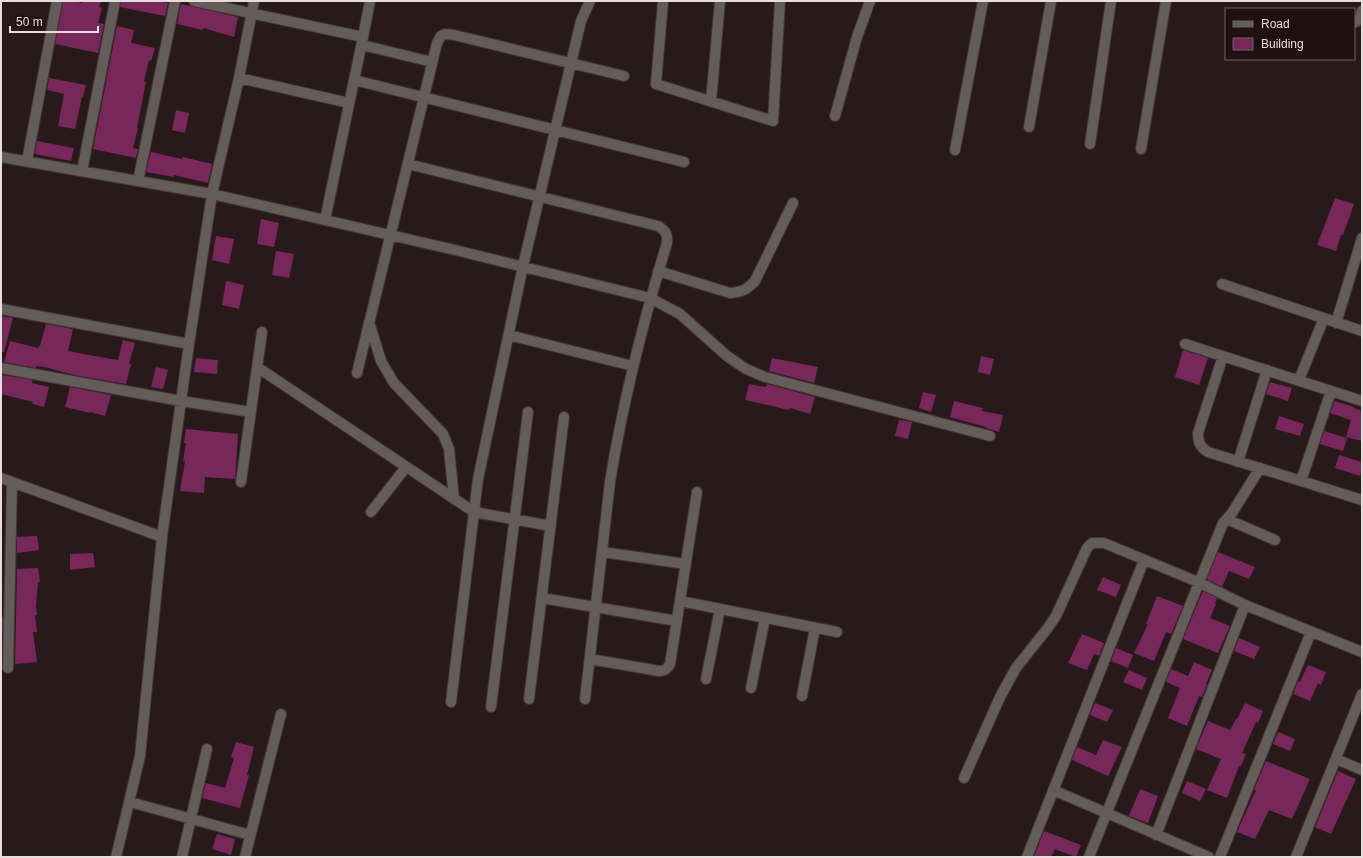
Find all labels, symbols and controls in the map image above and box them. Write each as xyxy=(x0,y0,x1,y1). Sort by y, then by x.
scale bar xyxy=(10,8,98,34)
legend xyxy=(1225,8,1355,60)
text: 50 m xyxy=(16,15,43,29)
text: Road xyxy=(1261,17,1290,31)
text: Building xyxy=(1261,37,1304,51)

